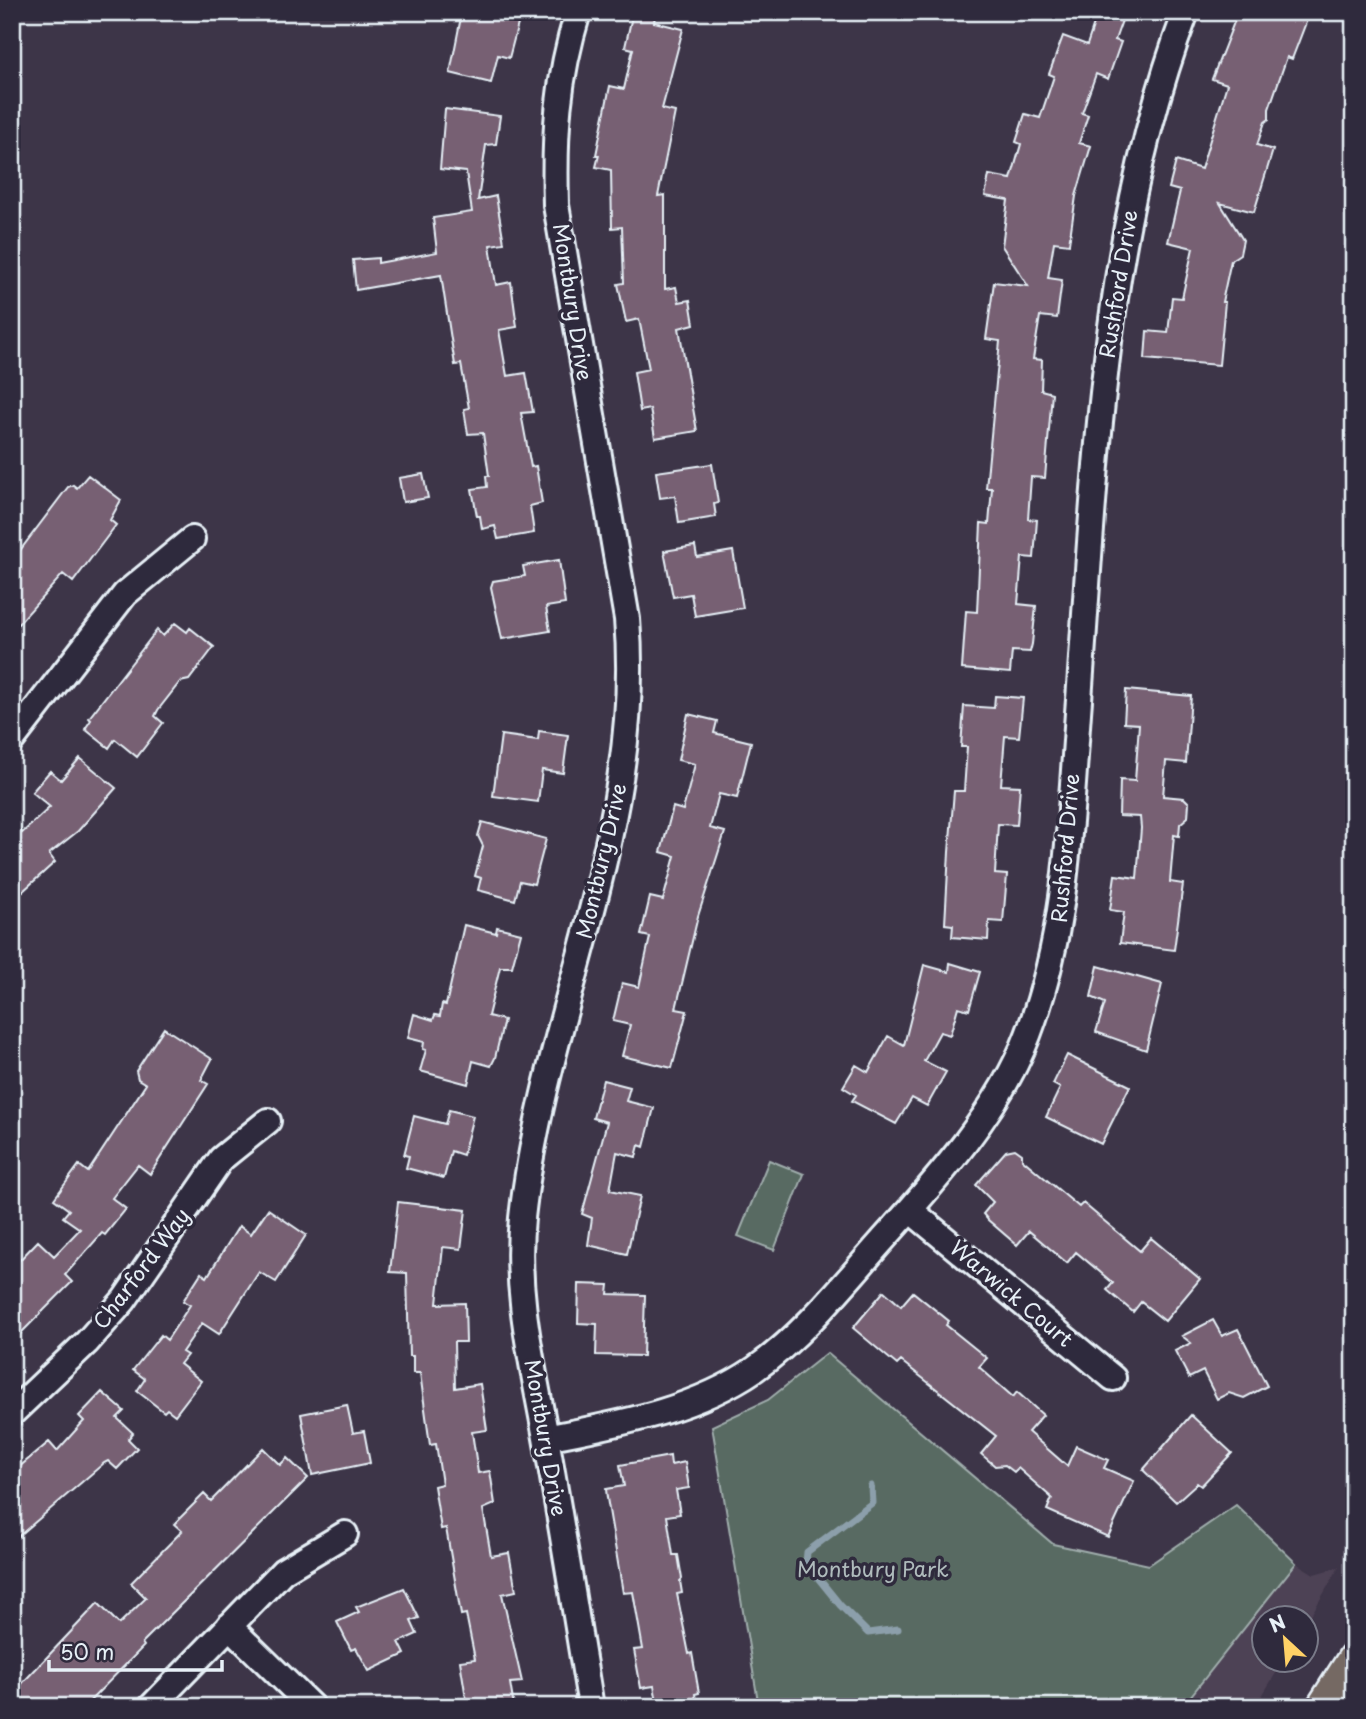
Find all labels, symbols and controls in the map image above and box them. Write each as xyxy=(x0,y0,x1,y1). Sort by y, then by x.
street label: Rushford Drive xyxy=(1090,207,1145,360)
street label: Montbury Drive xyxy=(546,221,602,383)
street label: Rushford Drive xyxy=(1042,772,1086,924)
street label: Montbury Drive xyxy=(567,780,633,941)
street label: Charford Way xyxy=(84,1200,197,1335)
street label: Warwick Court xyxy=(944,1231,1081,1354)
street label: Montbury Drive xyxy=(517,1357,577,1519)
park label: Montbury Park xyxy=(797,1552,949,1584)
north arrow xyxy=(1250,1604,1320,1674)
text: N xyxy=(1264,1607,1290,1639)
scale bar xyxy=(49,1628,222,1672)
text: 50 m xyxy=(60,1635,114,1667)

